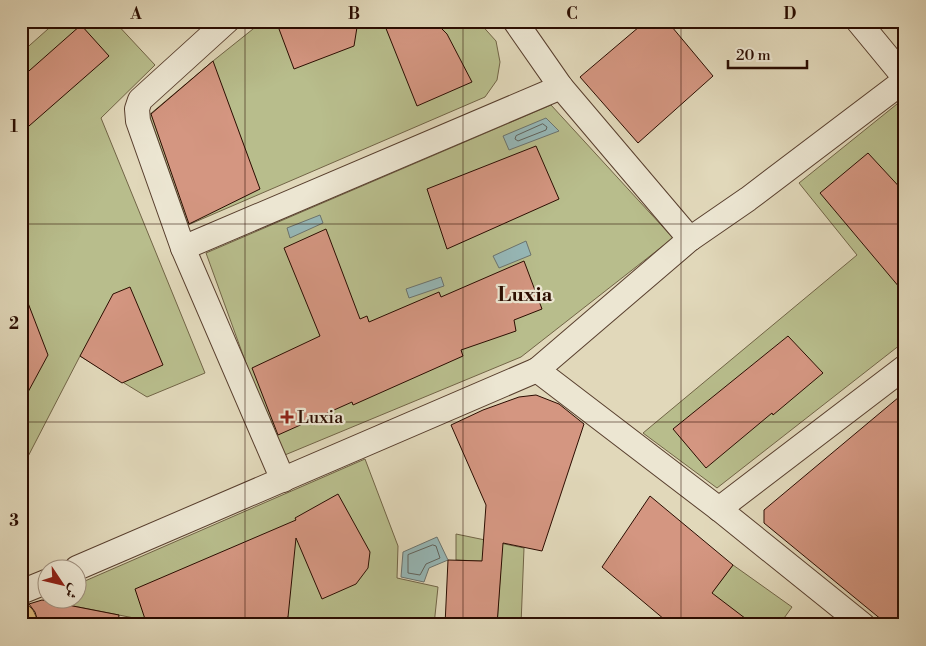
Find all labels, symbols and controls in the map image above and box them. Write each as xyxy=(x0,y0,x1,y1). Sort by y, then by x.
text: A xyxy=(129,4,142,24)
text: B xyxy=(348,4,360,24)
text: C xyxy=(566,4,578,24)
text: D xyxy=(784,4,797,24)
scale bar xyxy=(728,38,807,70)
text: 20 m xyxy=(736,46,771,65)
text: 1 xyxy=(10,117,18,137)
district label: Luxia xyxy=(498,283,553,308)
text: 2 xyxy=(9,314,19,334)
place label: Luxia xyxy=(297,406,344,429)
marker: Luxia xyxy=(281,411,293,423)
text: 3 xyxy=(9,511,19,531)
north arrow xyxy=(38,558,88,608)
text: ش xyxy=(60,580,83,602)

